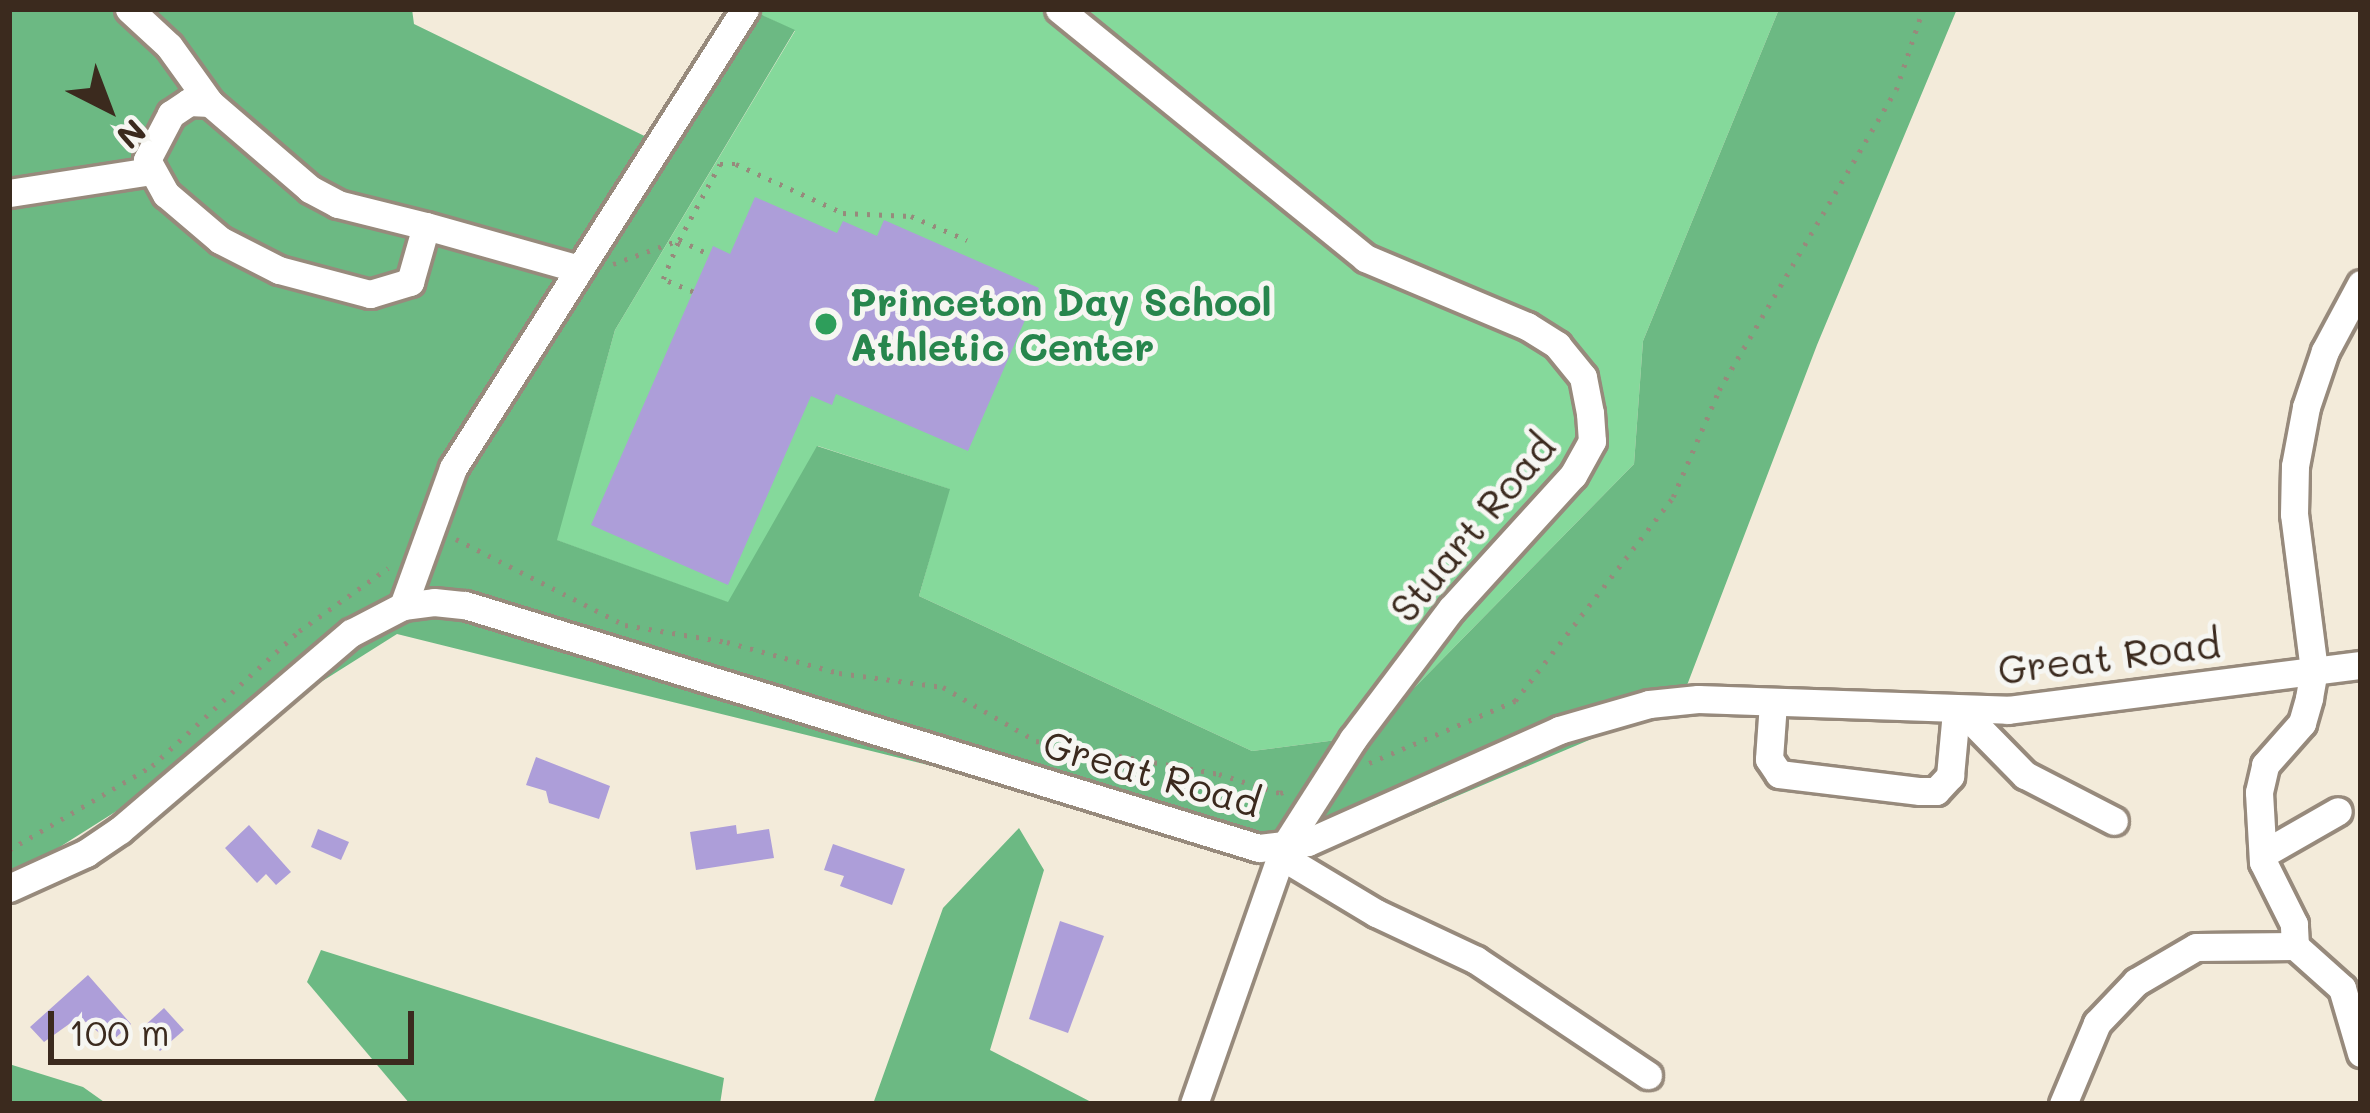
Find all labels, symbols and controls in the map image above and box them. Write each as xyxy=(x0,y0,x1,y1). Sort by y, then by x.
north arrow xyxy=(48,48,168,168)
text: N xyxy=(109,111,156,159)
place label: Princeton Day School Athletic Center xyxy=(850,279,1272,370)
marker: Princeton Day School Athletic Center xyxy=(813,311,839,337)
street label: Stuart Road xyxy=(1380,423,1564,631)
street label: Great Road xyxy=(1995,619,2223,693)
street label: Great Road xyxy=(1038,720,1266,826)
scale bar xyxy=(54,987,420,1061)
text: 100 m xyxy=(69,1008,170,1055)

